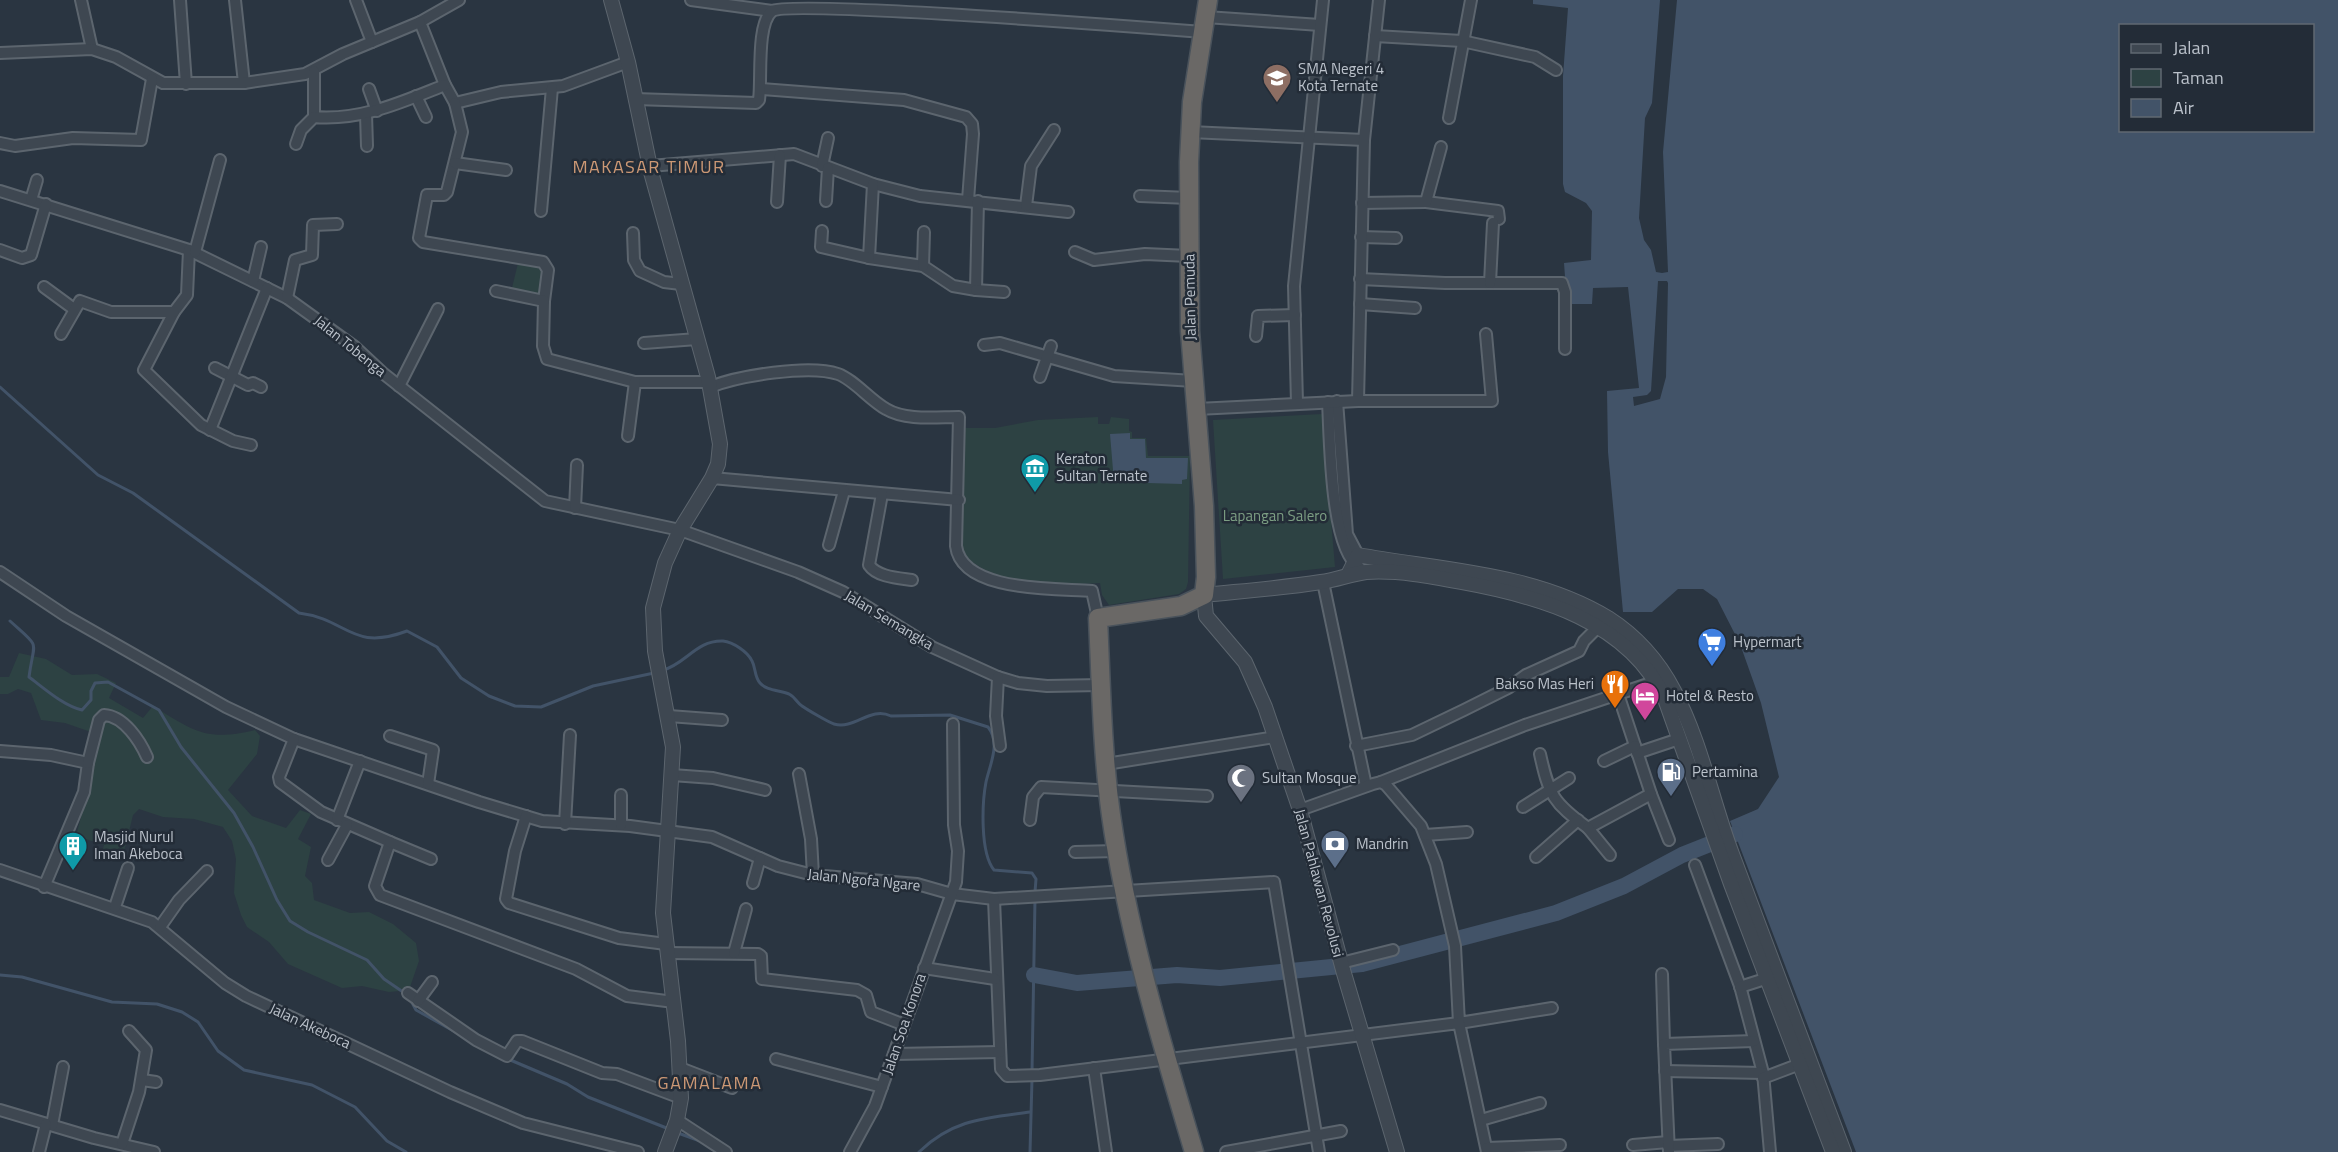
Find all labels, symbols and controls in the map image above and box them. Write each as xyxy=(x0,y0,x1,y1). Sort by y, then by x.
legend xyxy=(2119,24,2314,132)
text: Jalan xyxy=(2173,34,2210,61)
place label: SMA Negeri 4 Kota Ternate xyxy=(1298,57,1384,97)
school or university icon: SMA Negeri 4 Kota Ternate xyxy=(1261,62,1293,104)
text: Taman xyxy=(2173,64,2224,91)
text: Air xyxy=(2173,94,2194,121)
district label: MAKASAR TIMUR xyxy=(572,153,726,180)
street label: Jalan Pemuda xyxy=(1177,253,1202,340)
street label: Jalan Tobenga xyxy=(309,309,392,382)
place label: Keraton Sultan Ternate xyxy=(1056,447,1147,487)
museum icon: Keraton Sultan Ternate xyxy=(1019,452,1051,494)
park label: Lapangan Salero xyxy=(1223,504,1327,527)
street label: Jalan Semangka xyxy=(840,584,939,656)
supermarket icon: Hypermart xyxy=(1696,626,1728,668)
place label: Hypermart xyxy=(1733,630,1802,653)
restaurant icon: Bakso Mas Heri xyxy=(1599,668,1631,710)
place label: Bakso Mas Heri xyxy=(1495,672,1594,695)
hotel icon: Hotel & Resto xyxy=(1629,680,1661,722)
place label: Hotel & Resto xyxy=(1666,684,1754,707)
fuel station icon: Pertamina xyxy=(1655,756,1687,798)
place label: Pertamina xyxy=(1692,760,1758,783)
mosque icon: Sultan Mosque xyxy=(1225,762,1257,804)
place label: Sultan Mosque xyxy=(1262,766,1357,789)
street label: Jalan Pahlawan Revolusi xyxy=(1289,806,1350,960)
place label: Masjid Nurul Iman Akeboca xyxy=(94,825,183,865)
bank icon: Mandrin xyxy=(1319,828,1351,870)
building icon: Masjid Nurul Iman Akeboca xyxy=(57,830,89,872)
place label: Mandrin xyxy=(1356,832,1409,855)
street label: Jalan Ngofa Ngare xyxy=(806,862,922,897)
street label: Jalan Soa Konora xyxy=(875,970,932,1078)
street label: Jalan Akeboca xyxy=(266,997,355,1055)
district label: GAMALAMA xyxy=(658,1069,762,1096)

